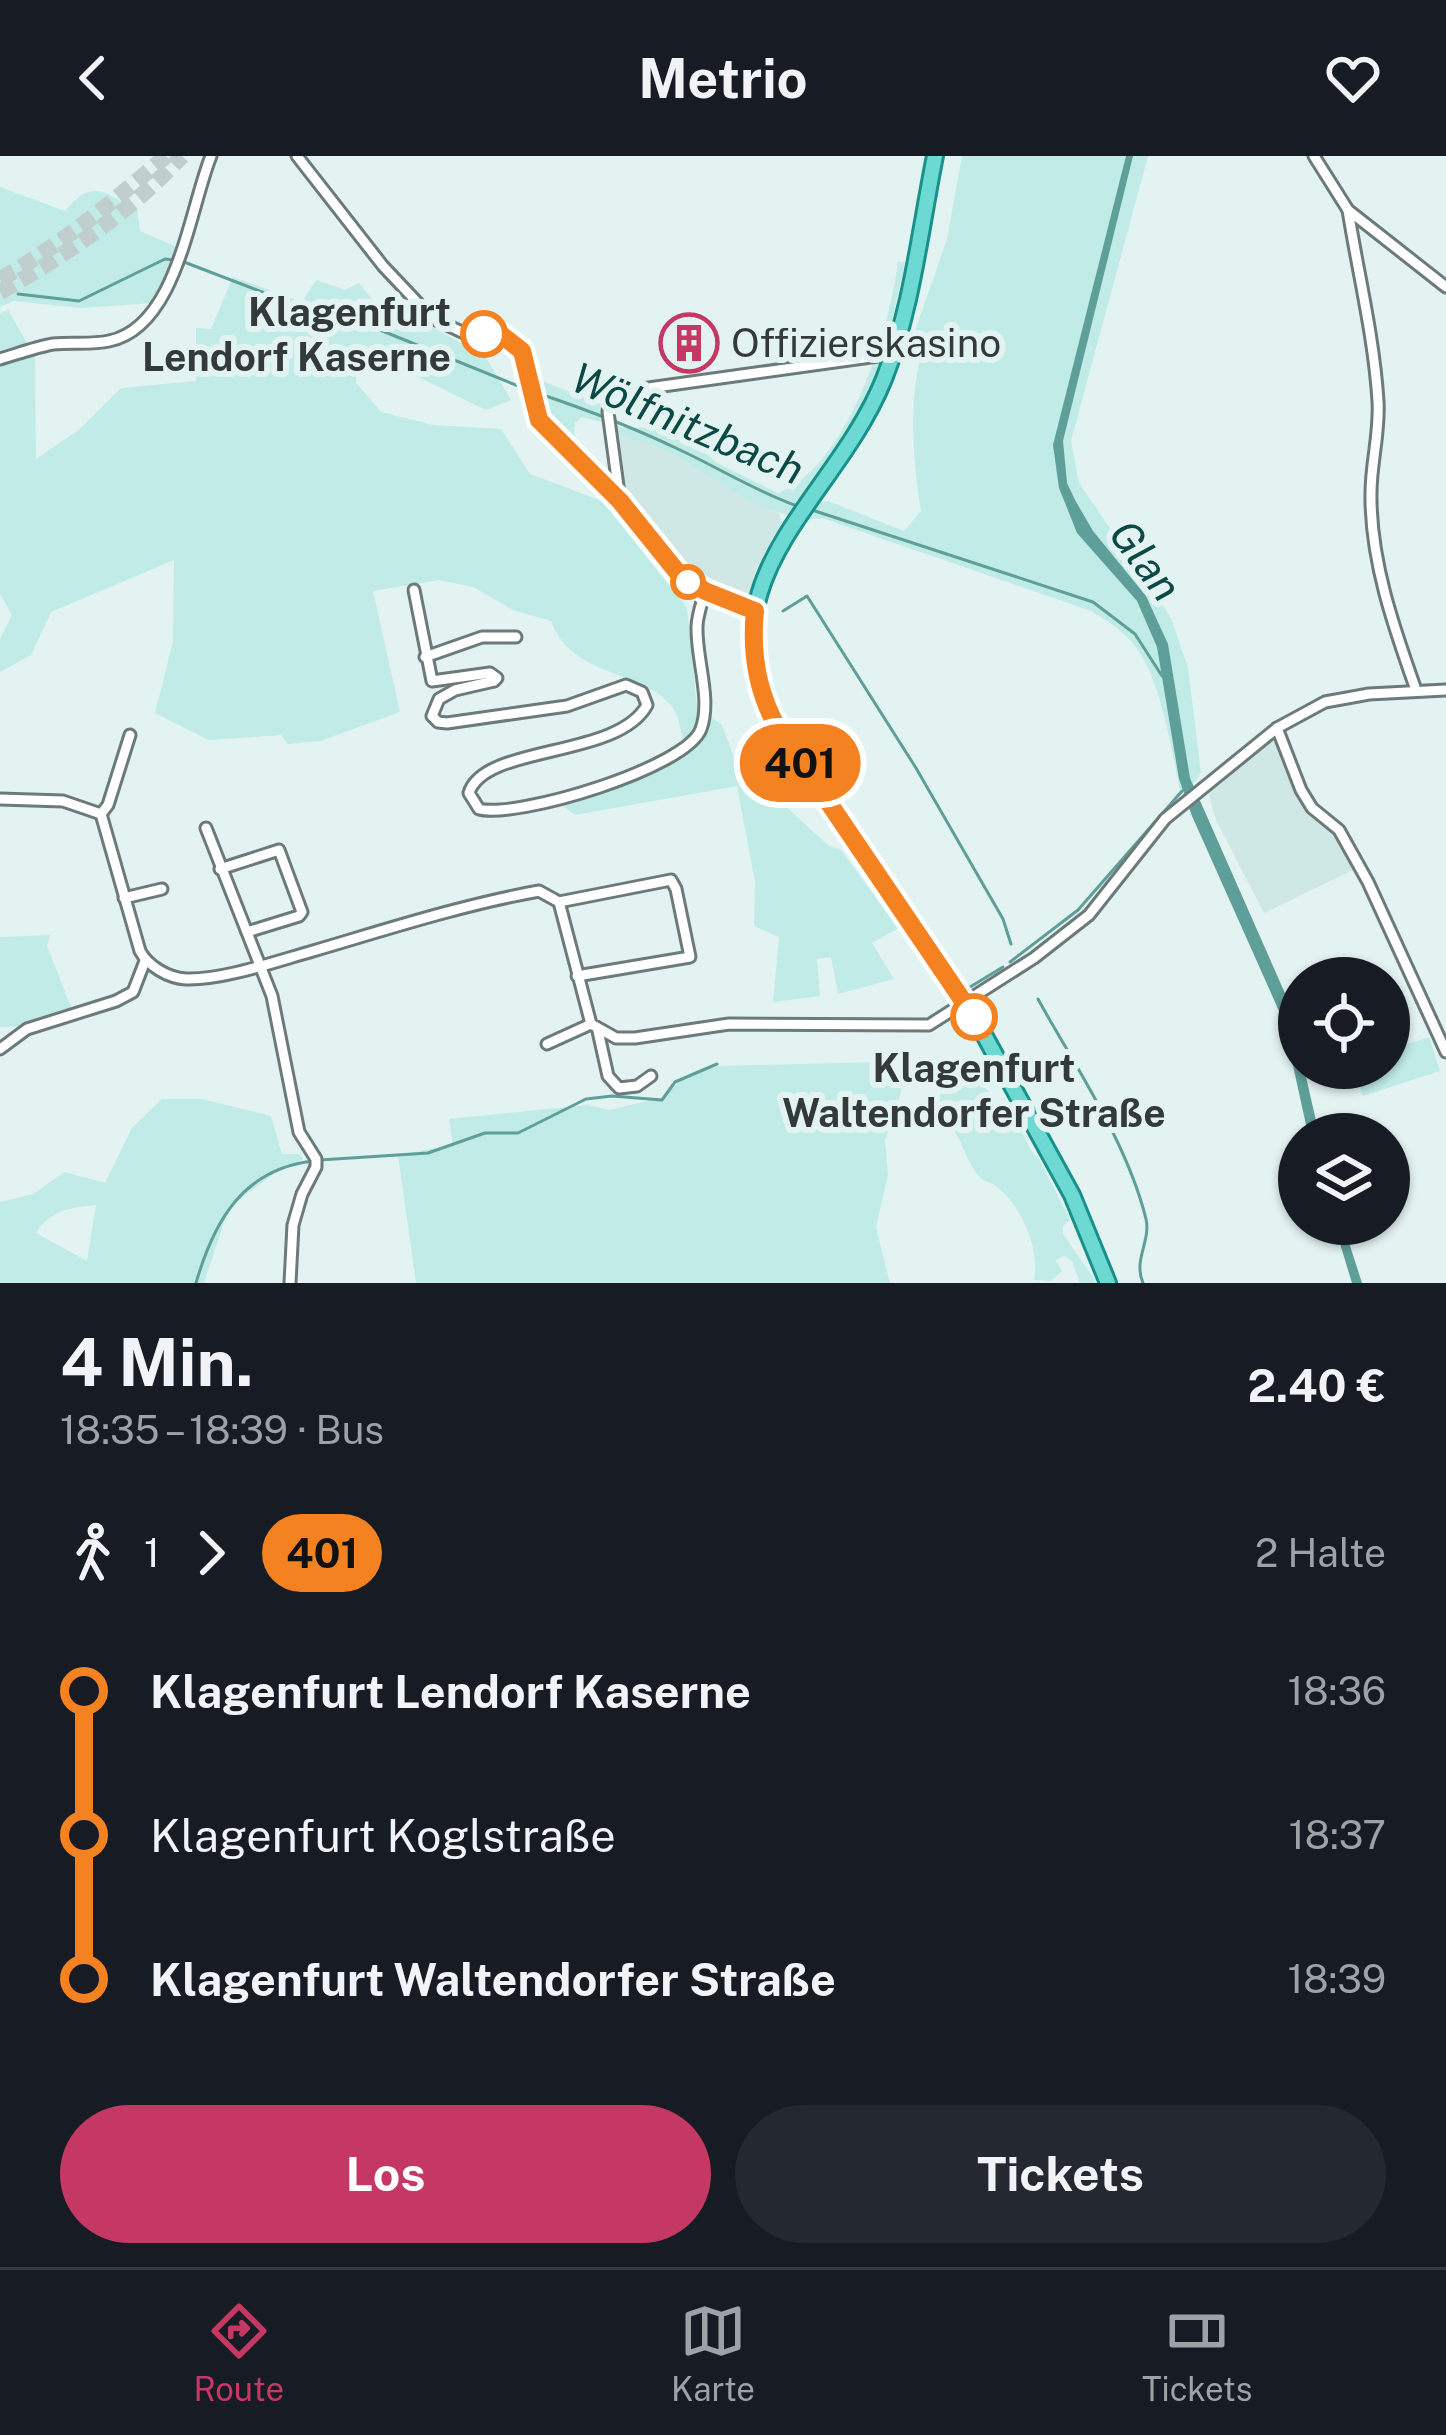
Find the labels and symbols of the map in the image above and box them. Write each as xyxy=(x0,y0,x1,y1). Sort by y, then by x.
place label: Klagenfurt Lendorf Kaserne xyxy=(142,289,451,380)
marker: Klagenfurt Lendorf Kaserne xyxy=(462,312,506,356)
building icon: Offizierskasino xyxy=(658,312,720,374)
place label: Offizierskasino xyxy=(731,320,1001,366)
water label: Wölfnitzbach xyxy=(565,352,811,494)
water label: Glan xyxy=(1100,510,1192,610)
unlabelled marker xyxy=(672,566,704,598)
line badge: 401 xyxy=(731,724,869,802)
marker: Klagenfurt Waltendorfer Straße xyxy=(952,995,996,1039)
place label: Klagenfurt Waltendorfer Straße xyxy=(782,1045,1166,1136)

